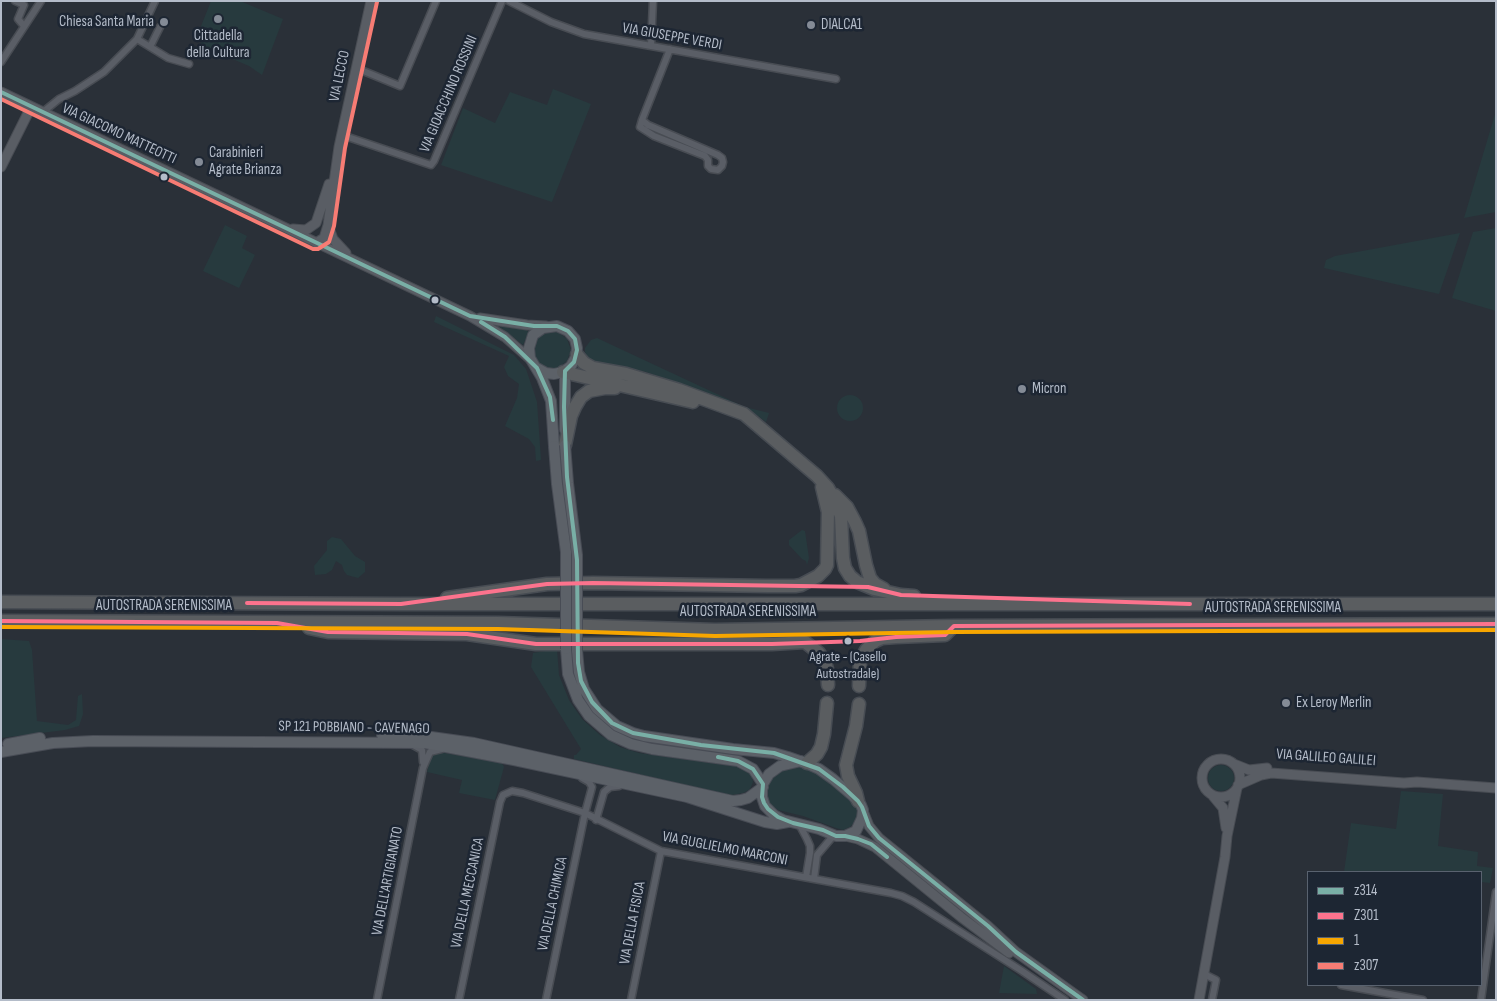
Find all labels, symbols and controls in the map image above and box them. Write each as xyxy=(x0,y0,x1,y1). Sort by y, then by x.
place label: Chiesa Santa Maria xyxy=(59,13,154,31)
marker: Cittadella della Cultura xyxy=(212,13,224,25)
marker: Chiesa Santa Maria xyxy=(158,16,170,28)
place label: DIALCA1 xyxy=(821,16,862,34)
street label: VIA GIUSEPPE VERDI xyxy=(621,19,723,55)
marker: DIALCA1 xyxy=(805,19,817,31)
place label: Cittadella della Cultura xyxy=(187,27,249,62)
street label: VIA GIOACCHINO ROSSINI xyxy=(416,33,482,155)
street label: VIA LECCO xyxy=(326,49,354,103)
street label: VIA GIACOMO MATTEOTTI xyxy=(59,100,179,168)
place label: Carabinieri Agrate Brianza xyxy=(209,144,281,179)
marker: Carabinieri Agrate Brianza xyxy=(193,156,205,168)
unlabelled marker xyxy=(159,172,169,182)
unlabelled marker xyxy=(430,295,440,305)
place label: Micron xyxy=(1032,380,1066,398)
marker: Micron xyxy=(1016,383,1028,395)
street label: AUTOSTRADA SERENISSIMA xyxy=(96,597,232,615)
street label: AUTOSTRADA SERENISSIMA xyxy=(1205,599,1341,617)
street label: AUTOSTRADA SERENISSIMA xyxy=(680,603,816,621)
marker: Agrate - (Casello Autostradale) xyxy=(843,636,853,646)
place label: Agrate - (Casello Autostradale) xyxy=(810,649,886,682)
place label: Ex Leroy Merlin xyxy=(1296,694,1372,712)
marker: Ex Leroy Merlin xyxy=(1280,697,1292,709)
street label: SP 121 POBBIANO - CAVENAGO xyxy=(278,718,430,738)
street label: VIA GALILEO GALILEI xyxy=(1276,746,1376,770)
street label: VIA DELL'ARTIGIANATO xyxy=(369,825,407,937)
street label: VIA GUGLIELMO MARCONI xyxy=(661,828,789,870)
street label: VIA DELLA MECCANICA xyxy=(448,836,488,950)
street label: VIA DELLA CHIMICA xyxy=(534,855,572,953)
legend xyxy=(1307,871,1482,986)
street label: VIA DELLA FISICA xyxy=(616,880,650,966)
text: z314 xyxy=(1354,881,1377,900)
text: Z301 xyxy=(1354,906,1378,925)
text: 1 xyxy=(1354,931,1359,950)
text: z307 xyxy=(1354,956,1378,975)

